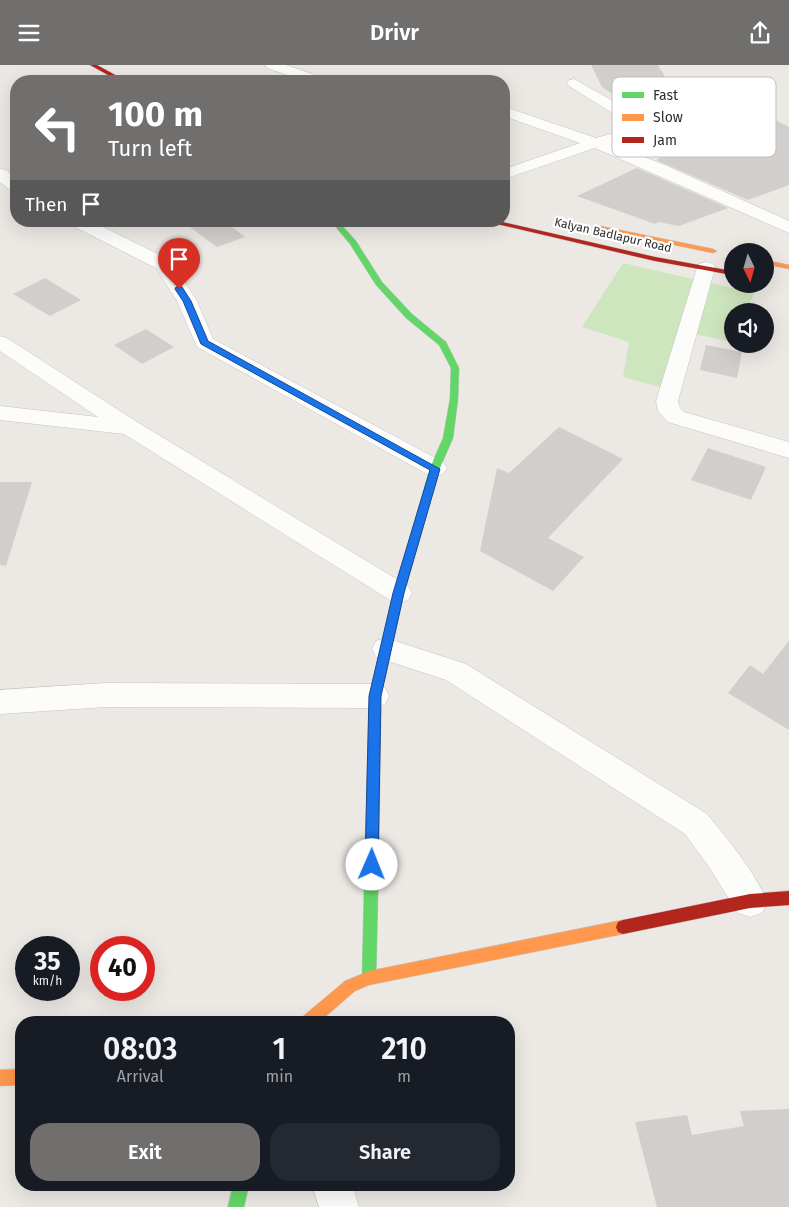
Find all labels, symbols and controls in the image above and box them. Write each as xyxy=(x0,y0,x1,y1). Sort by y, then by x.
icon: menu xyxy=(15,19,43,47)
text: Drivr xyxy=(370,19,419,46)
icon: share xyxy=(746,19,774,47)
legend xyxy=(612,77,776,157)
text: Fast xyxy=(653,87,679,104)
text: 100 m xyxy=(108,93,203,135)
icon: left xyxy=(25,95,90,160)
text: Slow xyxy=(653,109,683,126)
text: Jam xyxy=(653,132,677,149)
text: Turn left xyxy=(108,135,192,162)
icon: arrive xyxy=(77,190,105,218)
text: Then xyxy=(25,193,67,216)
street label: Kalyan Badlapur Road xyxy=(553,215,673,255)
pin xyxy=(158,238,200,289)
north arrow xyxy=(724,243,774,293)
map controls xyxy=(724,243,774,353)
icon: arrive xyxy=(165,245,193,273)
button: sound xyxy=(724,303,774,353)
position arrow xyxy=(345,838,397,890)
speed limit sign: 40 xyxy=(90,936,155,1001)
text: 35 xyxy=(34,947,61,977)
text: km/h xyxy=(33,974,62,988)
text: 08:03 xyxy=(103,1031,177,1067)
text: 1 xyxy=(272,1031,286,1067)
text: 210 xyxy=(381,1031,427,1067)
text: Arrival xyxy=(117,1067,164,1086)
text: min xyxy=(265,1067,293,1086)
text: m xyxy=(397,1067,411,1086)
button: Exit xyxy=(30,1123,260,1181)
button: Share xyxy=(270,1123,500,1181)

